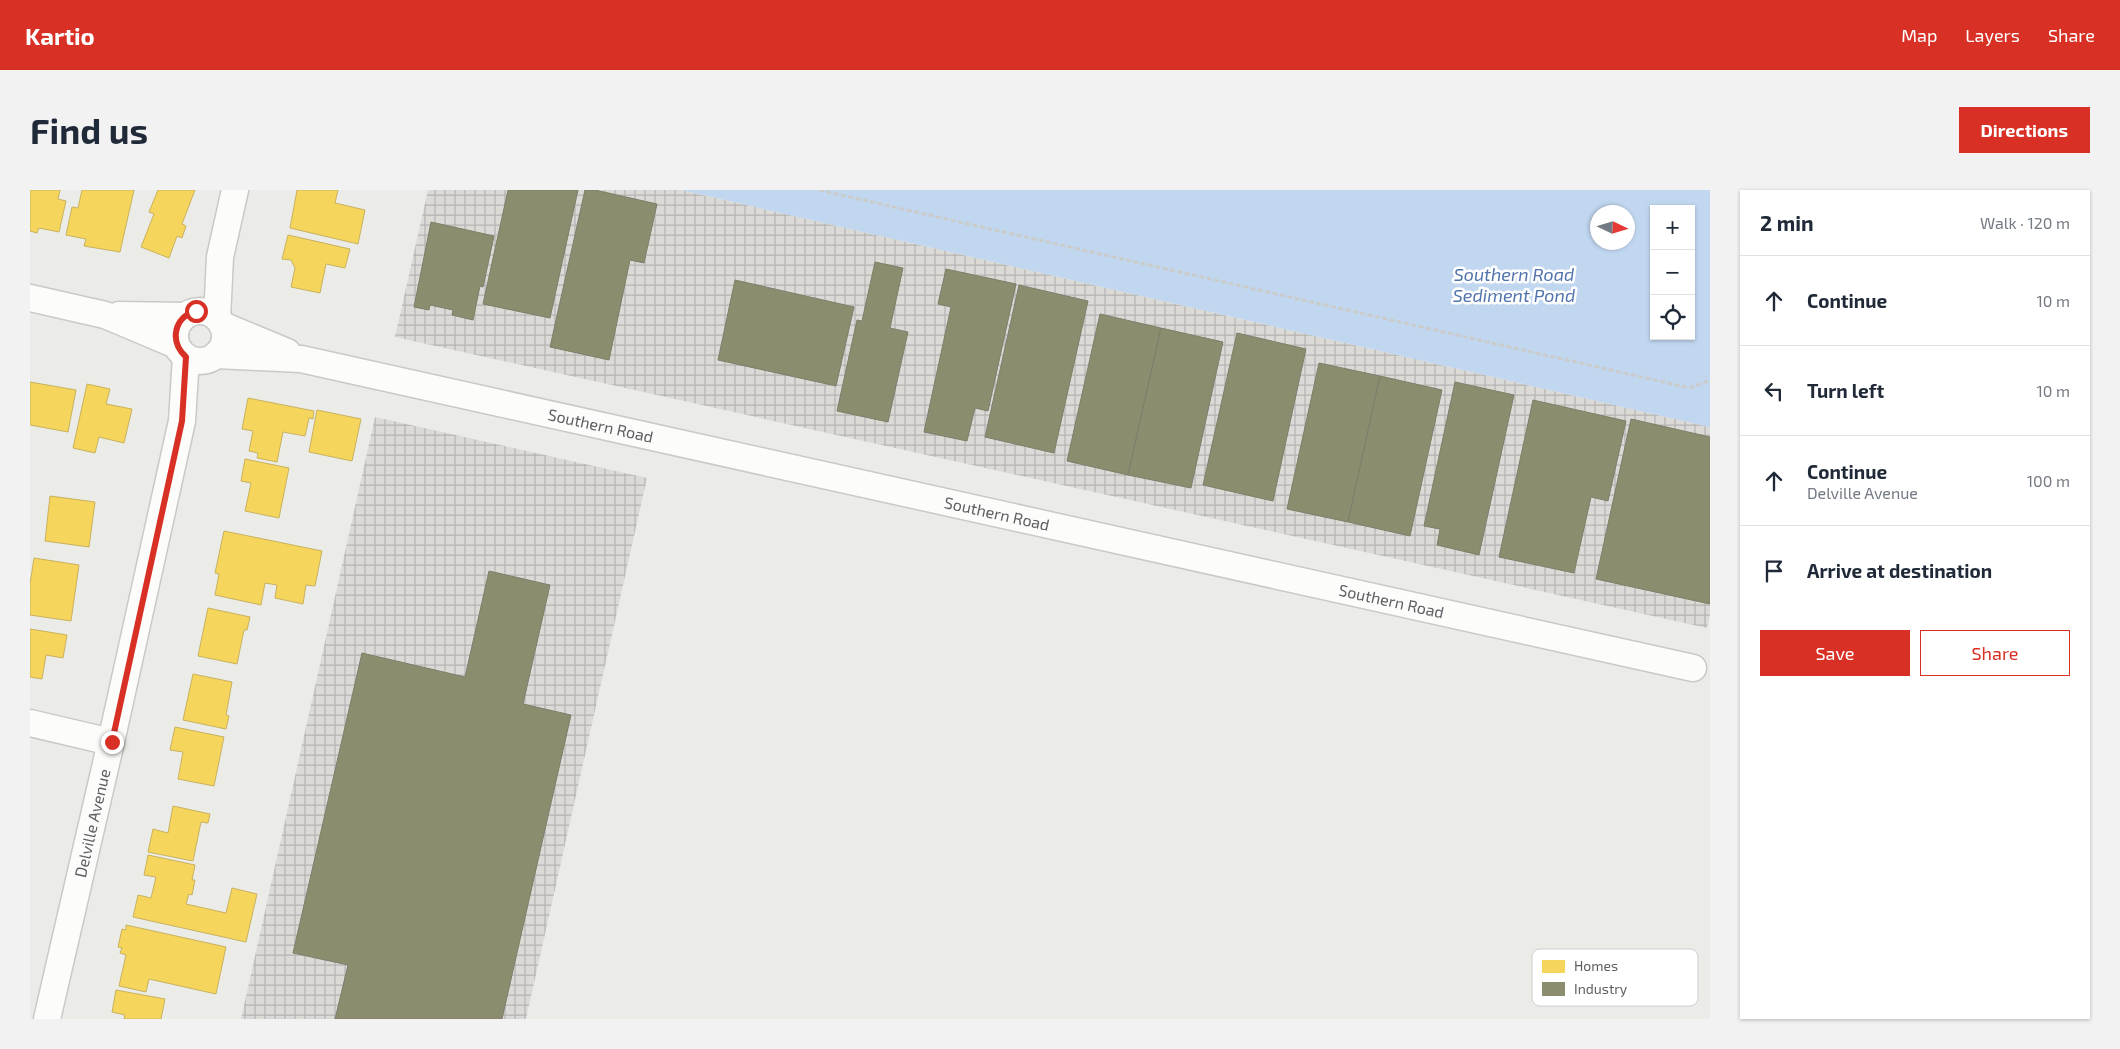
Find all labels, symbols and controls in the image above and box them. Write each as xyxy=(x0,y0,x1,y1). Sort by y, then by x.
text: Kartio xyxy=(25,21,95,50)
text: Map xyxy=(1901,24,1937,46)
text: Layers xyxy=(1965,24,2020,46)
text: Share xyxy=(2048,24,2095,46)
button: Directions xyxy=(1959,107,2090,153)
text: Find us xyxy=(30,109,148,151)
north arrow xyxy=(1590,205,1635,250)
map controls xyxy=(1650,205,1695,340)
button: + xyxy=(1650,205,1695,250)
text: 2 min xyxy=(1760,210,1814,235)
text: Walk · 120 m xyxy=(1980,213,2070,232)
button: − xyxy=(1650,250,1695,295)
water label: Southern Road Sediment Pond xyxy=(1453,263,1575,306)
icon: ahead xyxy=(1760,287,1788,315)
text: Continue xyxy=(1807,289,1887,312)
text: 10 m xyxy=(2036,291,2070,310)
button: locate xyxy=(1650,295,1695,340)
route start xyxy=(185,300,208,323)
icon: left xyxy=(1760,377,1788,405)
text: Turn left xyxy=(1807,379,1884,402)
text: 10 m xyxy=(2036,381,2070,400)
street label: Southern Road xyxy=(546,404,655,446)
text: Continue xyxy=(1807,460,1887,483)
icon: ahead xyxy=(1760,467,1788,495)
text: 100 m xyxy=(2027,471,2070,490)
text: Delville Avenue xyxy=(1807,483,1918,502)
street label: Southern Road xyxy=(943,492,1052,534)
icon: arrive xyxy=(1760,557,1788,585)
text: Arrive at destination xyxy=(1807,559,1992,582)
street label: Southern Road xyxy=(1337,580,1446,621)
button: Save xyxy=(1760,630,1910,676)
button: Share xyxy=(1920,630,2070,676)
route end xyxy=(101,731,124,754)
street label: Delville Avenue xyxy=(70,767,114,879)
legend xyxy=(1532,949,1698,1006)
text: Homes xyxy=(1574,957,1618,974)
text: Industry xyxy=(1574,980,1628,997)

